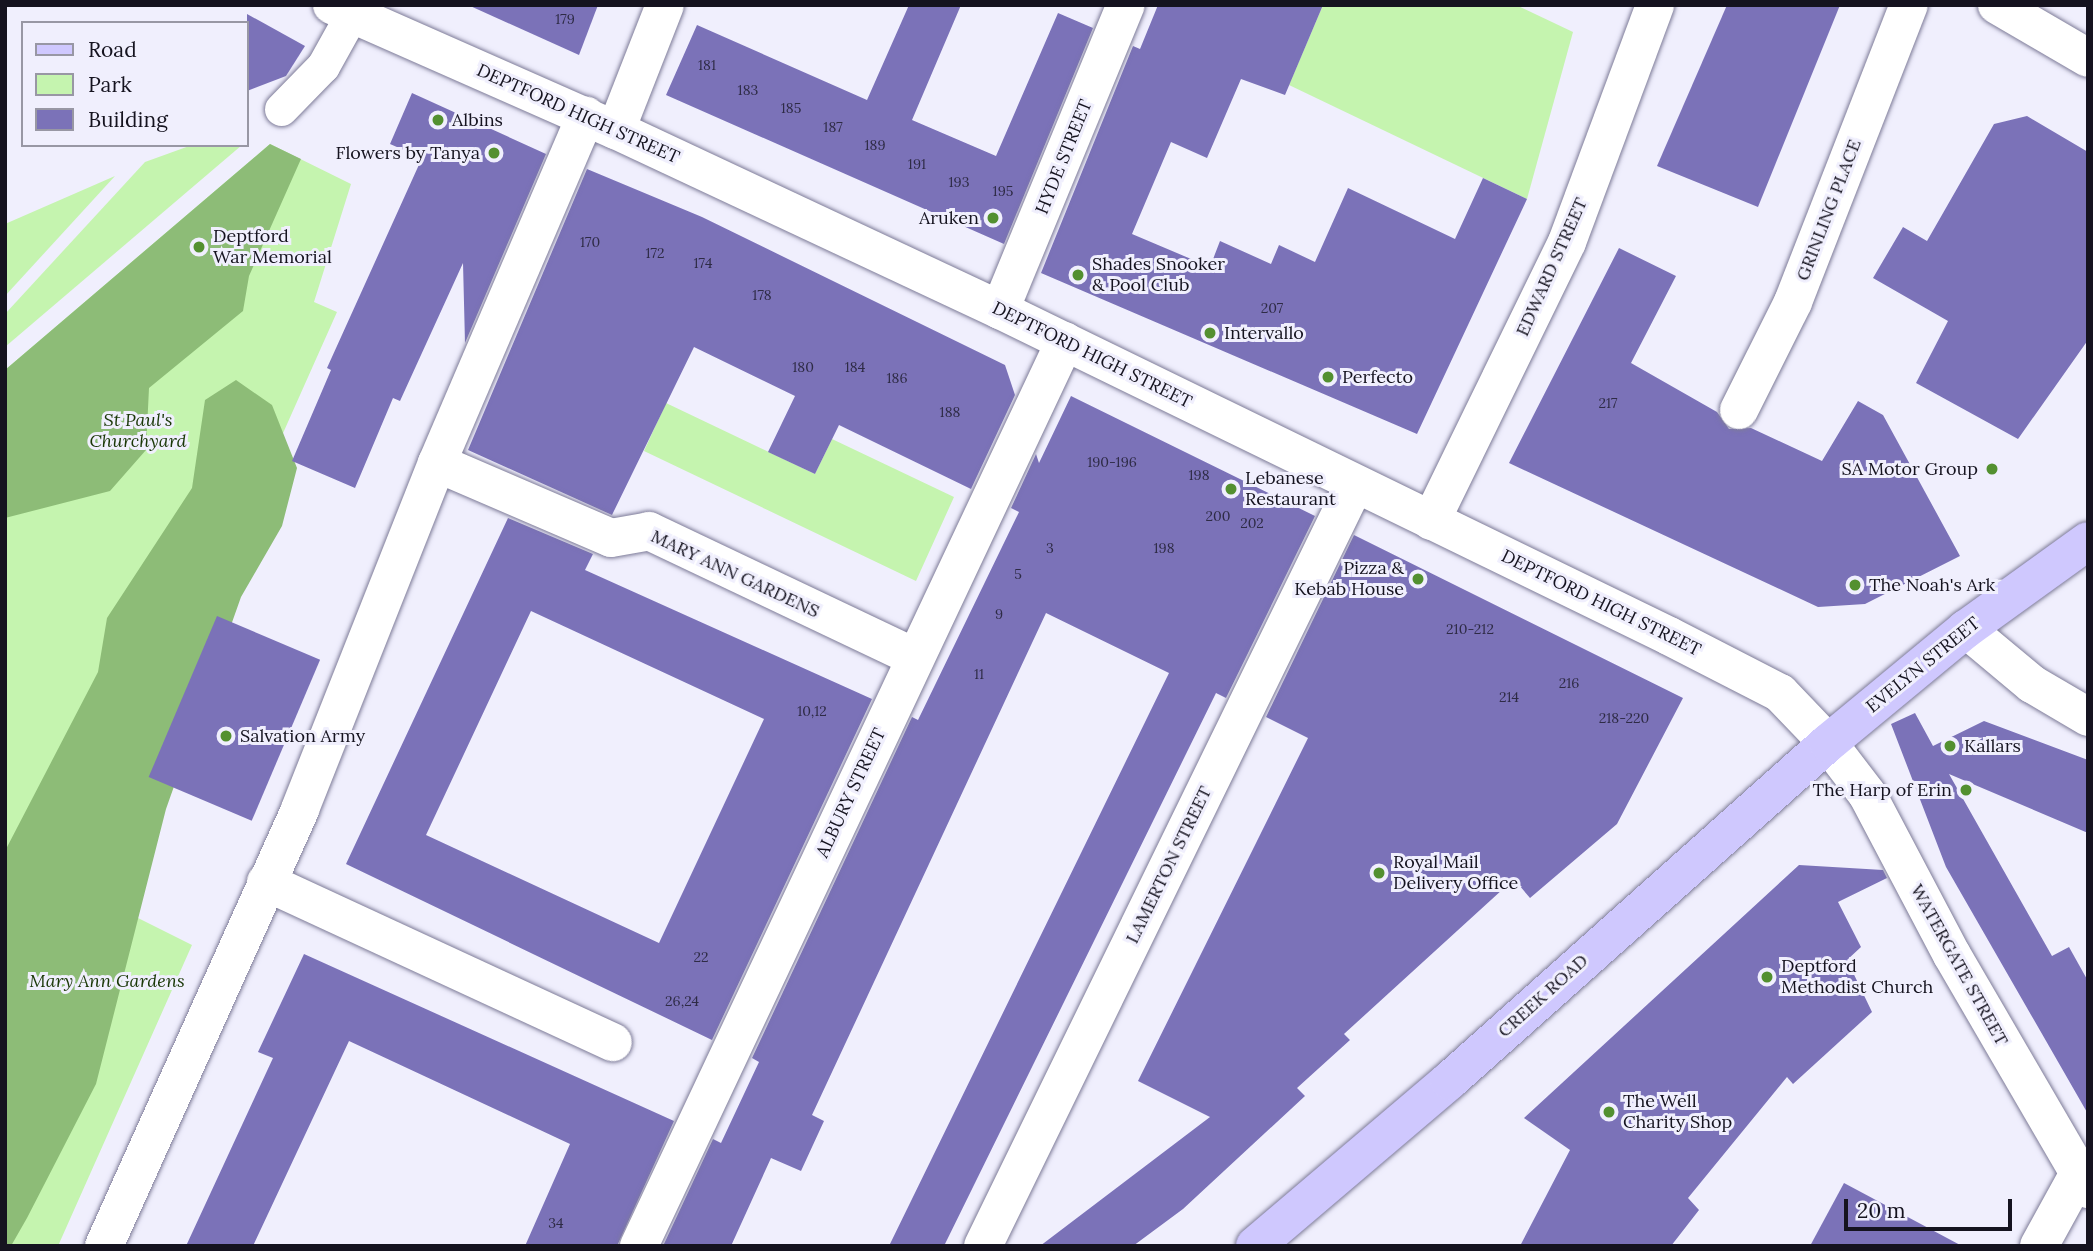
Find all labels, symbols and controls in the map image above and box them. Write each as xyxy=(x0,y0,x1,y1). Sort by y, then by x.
house number: 179 xyxy=(555,11,575,27)
legend xyxy=(21,21,248,147)
text: Road xyxy=(88,36,137,63)
house number: 181 xyxy=(698,57,716,73)
street label: DEPTFORD HIGH STREET xyxy=(473,59,683,169)
text: Park xyxy=(88,71,132,98)
house number: 183 xyxy=(738,82,758,98)
street label: HYDE STREET xyxy=(1031,97,1097,217)
house number: 185 xyxy=(781,100,801,116)
text: Building xyxy=(88,106,168,133)
place label: Albins xyxy=(452,109,503,131)
marker: Albins xyxy=(430,112,446,128)
house number: 187 xyxy=(823,119,843,135)
street label: GRINLING PLACE xyxy=(1792,136,1866,284)
house number: 189 xyxy=(865,137,885,153)
place label: Flowers by Tanya xyxy=(336,142,480,164)
marker: Flowers by Tanya xyxy=(486,145,502,161)
house number: 191 xyxy=(908,156,926,172)
house number: 193 xyxy=(949,174,969,190)
house number: 195 xyxy=(993,183,1013,199)
street label: EDWARD STREET xyxy=(1512,194,1592,340)
place label: Aruken xyxy=(919,207,979,229)
marker: Aruken xyxy=(985,210,1001,226)
place label: Deptford War Memorial xyxy=(213,226,332,268)
house number: 170 xyxy=(580,234,600,250)
marker: Deptford War Memorial xyxy=(191,239,207,255)
house number: 172 xyxy=(645,245,665,261)
place label: Shades Snooker & Pool Club xyxy=(1092,254,1225,296)
house number: 174 xyxy=(694,255,712,271)
marker: Shades Snooker & Pool Club xyxy=(1070,267,1086,283)
house number: 178 xyxy=(752,287,772,303)
street label: DEPTFORD HIGH STREET xyxy=(989,297,1195,413)
house number: 207 xyxy=(1261,300,1283,316)
place label: Intervallo xyxy=(1224,322,1304,344)
marker: Intervallo xyxy=(1202,325,1218,341)
house number: 180 xyxy=(792,359,814,375)
house number: 184 xyxy=(845,359,865,375)
place label: Perfecto xyxy=(1342,366,1413,388)
marker: Perfecto xyxy=(1320,369,1336,385)
house number: 186 xyxy=(886,370,908,386)
house number: 217 xyxy=(1598,395,1618,411)
house number: 188 xyxy=(940,404,960,420)
park label: St Paul's Churchyard xyxy=(89,410,187,452)
house number: 190-196 xyxy=(1087,454,1137,470)
place label: SA Motor Group xyxy=(1841,458,1978,480)
marker: SA Motor Group xyxy=(1984,461,2000,477)
house number: 198 xyxy=(1188,467,1210,483)
place label: Lebanese Restaurant xyxy=(1245,468,1336,510)
marker: Lebanese Restaurant xyxy=(1223,481,1239,497)
house number: 200 xyxy=(1206,508,1230,524)
house number: 202 xyxy=(1240,515,1264,531)
street label: MARY ANN GARDENS xyxy=(647,526,823,622)
house number: 3 xyxy=(1046,540,1054,556)
house number: 198 xyxy=(1153,540,1175,556)
street label: DEPTFORD HIGH STREET xyxy=(1498,545,1704,661)
place label: Pizza & Kebab House xyxy=(1294,558,1404,600)
house number: 5 xyxy=(1014,566,1022,582)
marker: Pizza & Kebab House xyxy=(1410,571,1426,587)
place label: The Noah's Ark xyxy=(1869,574,1995,596)
marker: The Noah's Ark xyxy=(1847,577,1863,593)
house number: 9 xyxy=(995,606,1003,622)
street label: EVELYN STREET xyxy=(1862,613,1984,717)
house number: 210-212 xyxy=(1446,621,1494,637)
house number: 11 xyxy=(974,666,984,682)
house number: 216 xyxy=(1559,675,1579,691)
house number: 214 xyxy=(1499,689,1519,705)
house number: 10,12 xyxy=(797,703,827,719)
house number: 218-220 xyxy=(1599,710,1649,726)
place label: Salvation Army xyxy=(240,725,365,747)
street label: ALBURY STREET xyxy=(812,725,890,861)
marker: Salvation Army xyxy=(218,728,234,744)
place label: Kallars xyxy=(1964,735,2021,757)
marker: Kallars xyxy=(1942,738,1958,754)
place label: The Harp of Erin xyxy=(1813,779,1952,801)
marker: The Harp of Erin xyxy=(1958,782,1974,798)
street label: LAMERTON STREET xyxy=(1122,783,1216,947)
place label: Royal Mail Delivery Office xyxy=(1393,852,1518,894)
marker: Royal Mail Delivery Office xyxy=(1371,865,1387,881)
street label: WATERGATE STREET xyxy=(1906,881,2012,1049)
house number: 22 xyxy=(693,949,709,965)
street label: CREEK ROAD xyxy=(1494,950,1592,1042)
place label: Deptford Methodist Church xyxy=(1781,956,1933,998)
marker: Deptford Methodist Church xyxy=(1759,969,1775,985)
park label: Mary Ann Gardens xyxy=(29,970,185,992)
house number: 26,24 xyxy=(665,993,699,1009)
place label: The Well Charity Shop xyxy=(1623,1091,1732,1134)
marker: The Well Charity Shop xyxy=(1601,1104,1617,1120)
scale bar xyxy=(1848,1184,2016,1228)
text: 20 m xyxy=(1857,1197,1906,1224)
house number: 34 xyxy=(548,1215,564,1231)

